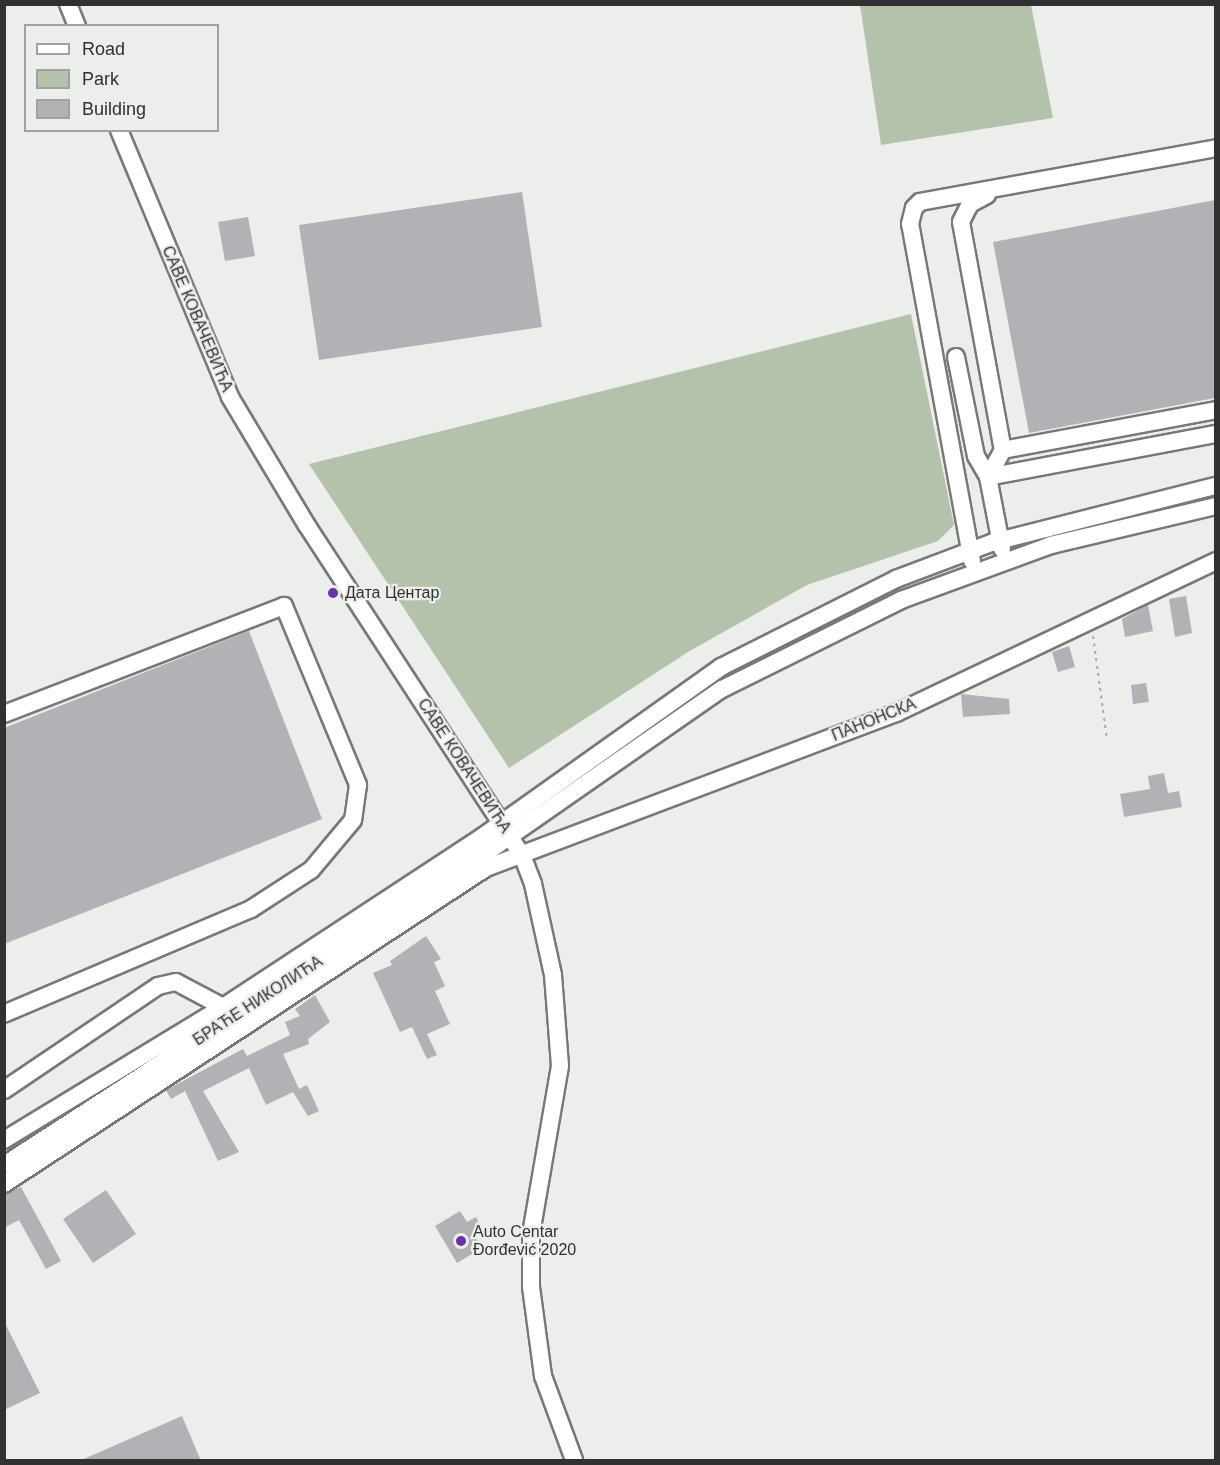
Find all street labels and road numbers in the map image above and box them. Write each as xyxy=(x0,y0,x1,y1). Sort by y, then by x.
street label: САВЕ КОВАЧЕВИЋА xyxy=(158,243,236,395)
street label: ПАНОНСКА xyxy=(829,694,919,746)
street label: САВЕ КОВАЧЕВИЋА xyxy=(413,695,515,837)
street label: БРАЋЕ НИКОЛИЋА xyxy=(190,952,326,1050)

